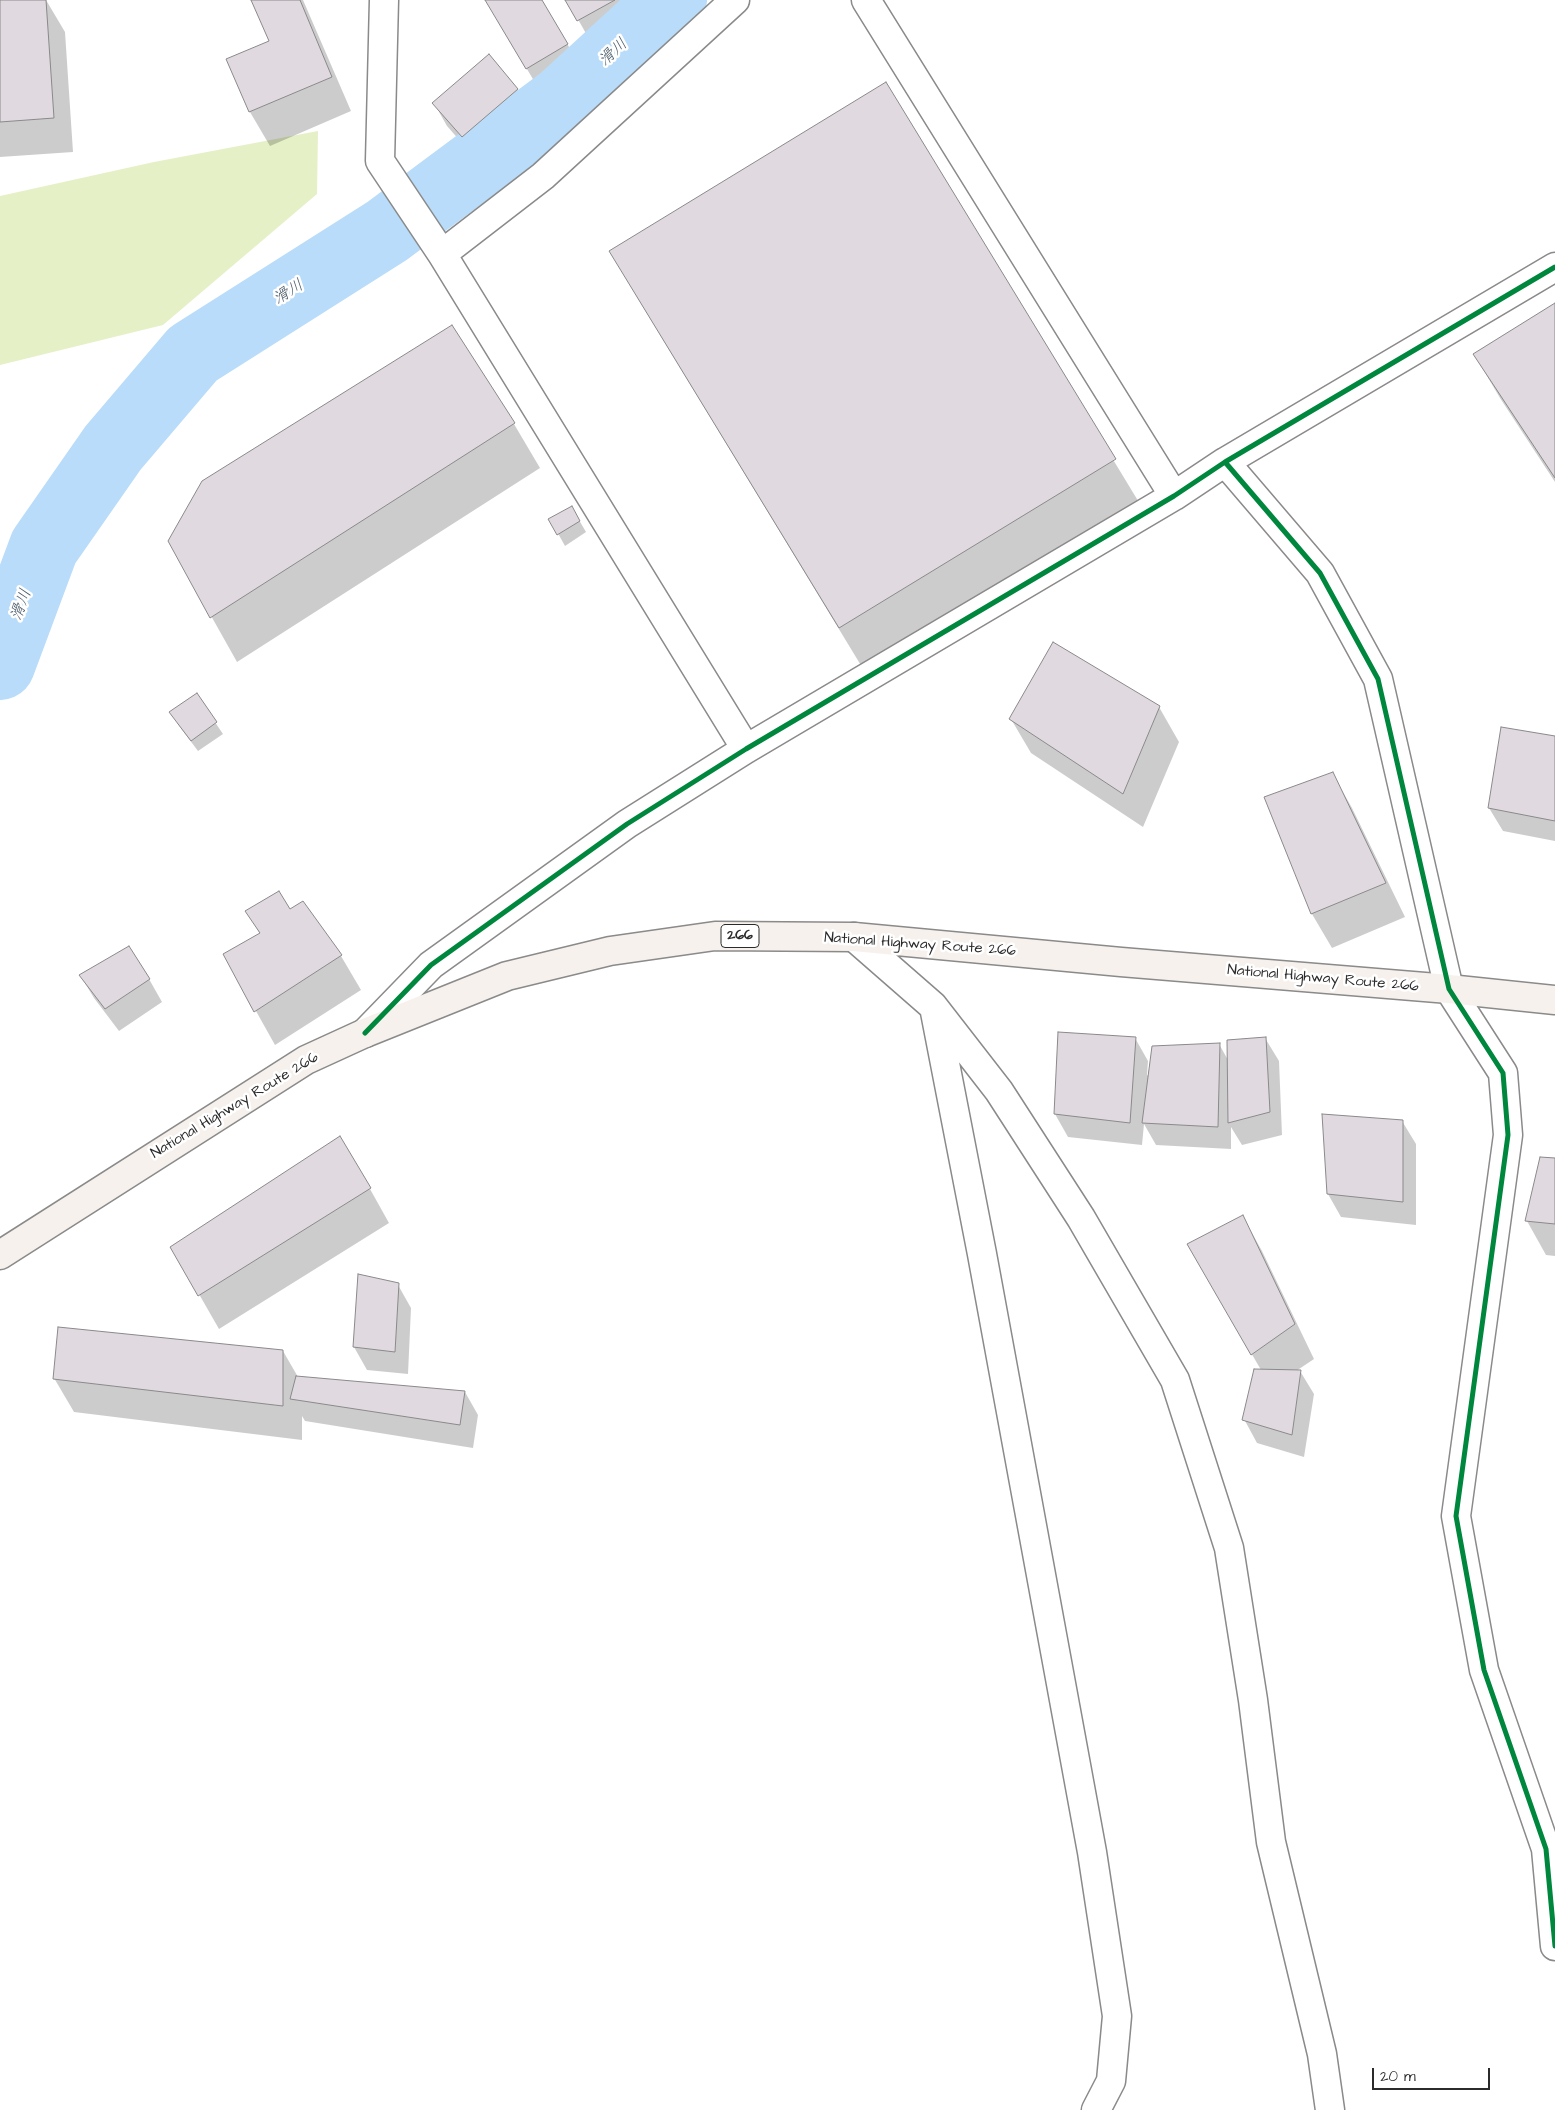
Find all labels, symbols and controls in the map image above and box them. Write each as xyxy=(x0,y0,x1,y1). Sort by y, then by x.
water label: 滑川 xyxy=(596,35,632,71)
water label: 滑川 xyxy=(270,276,308,310)
water label: 滑川 xyxy=(8,587,36,623)
road number: 266 xyxy=(721,924,759,948)
street label: National Highway Route 266 xyxy=(824,929,1016,961)
street label: National Highway Route 266 xyxy=(1227,962,1419,996)
street label: National Highway Route 266 xyxy=(148,1049,322,1163)
scale bar xyxy=(1375,2058,1492,2090)
text: 20 m xyxy=(1380,2066,1416,2087)

